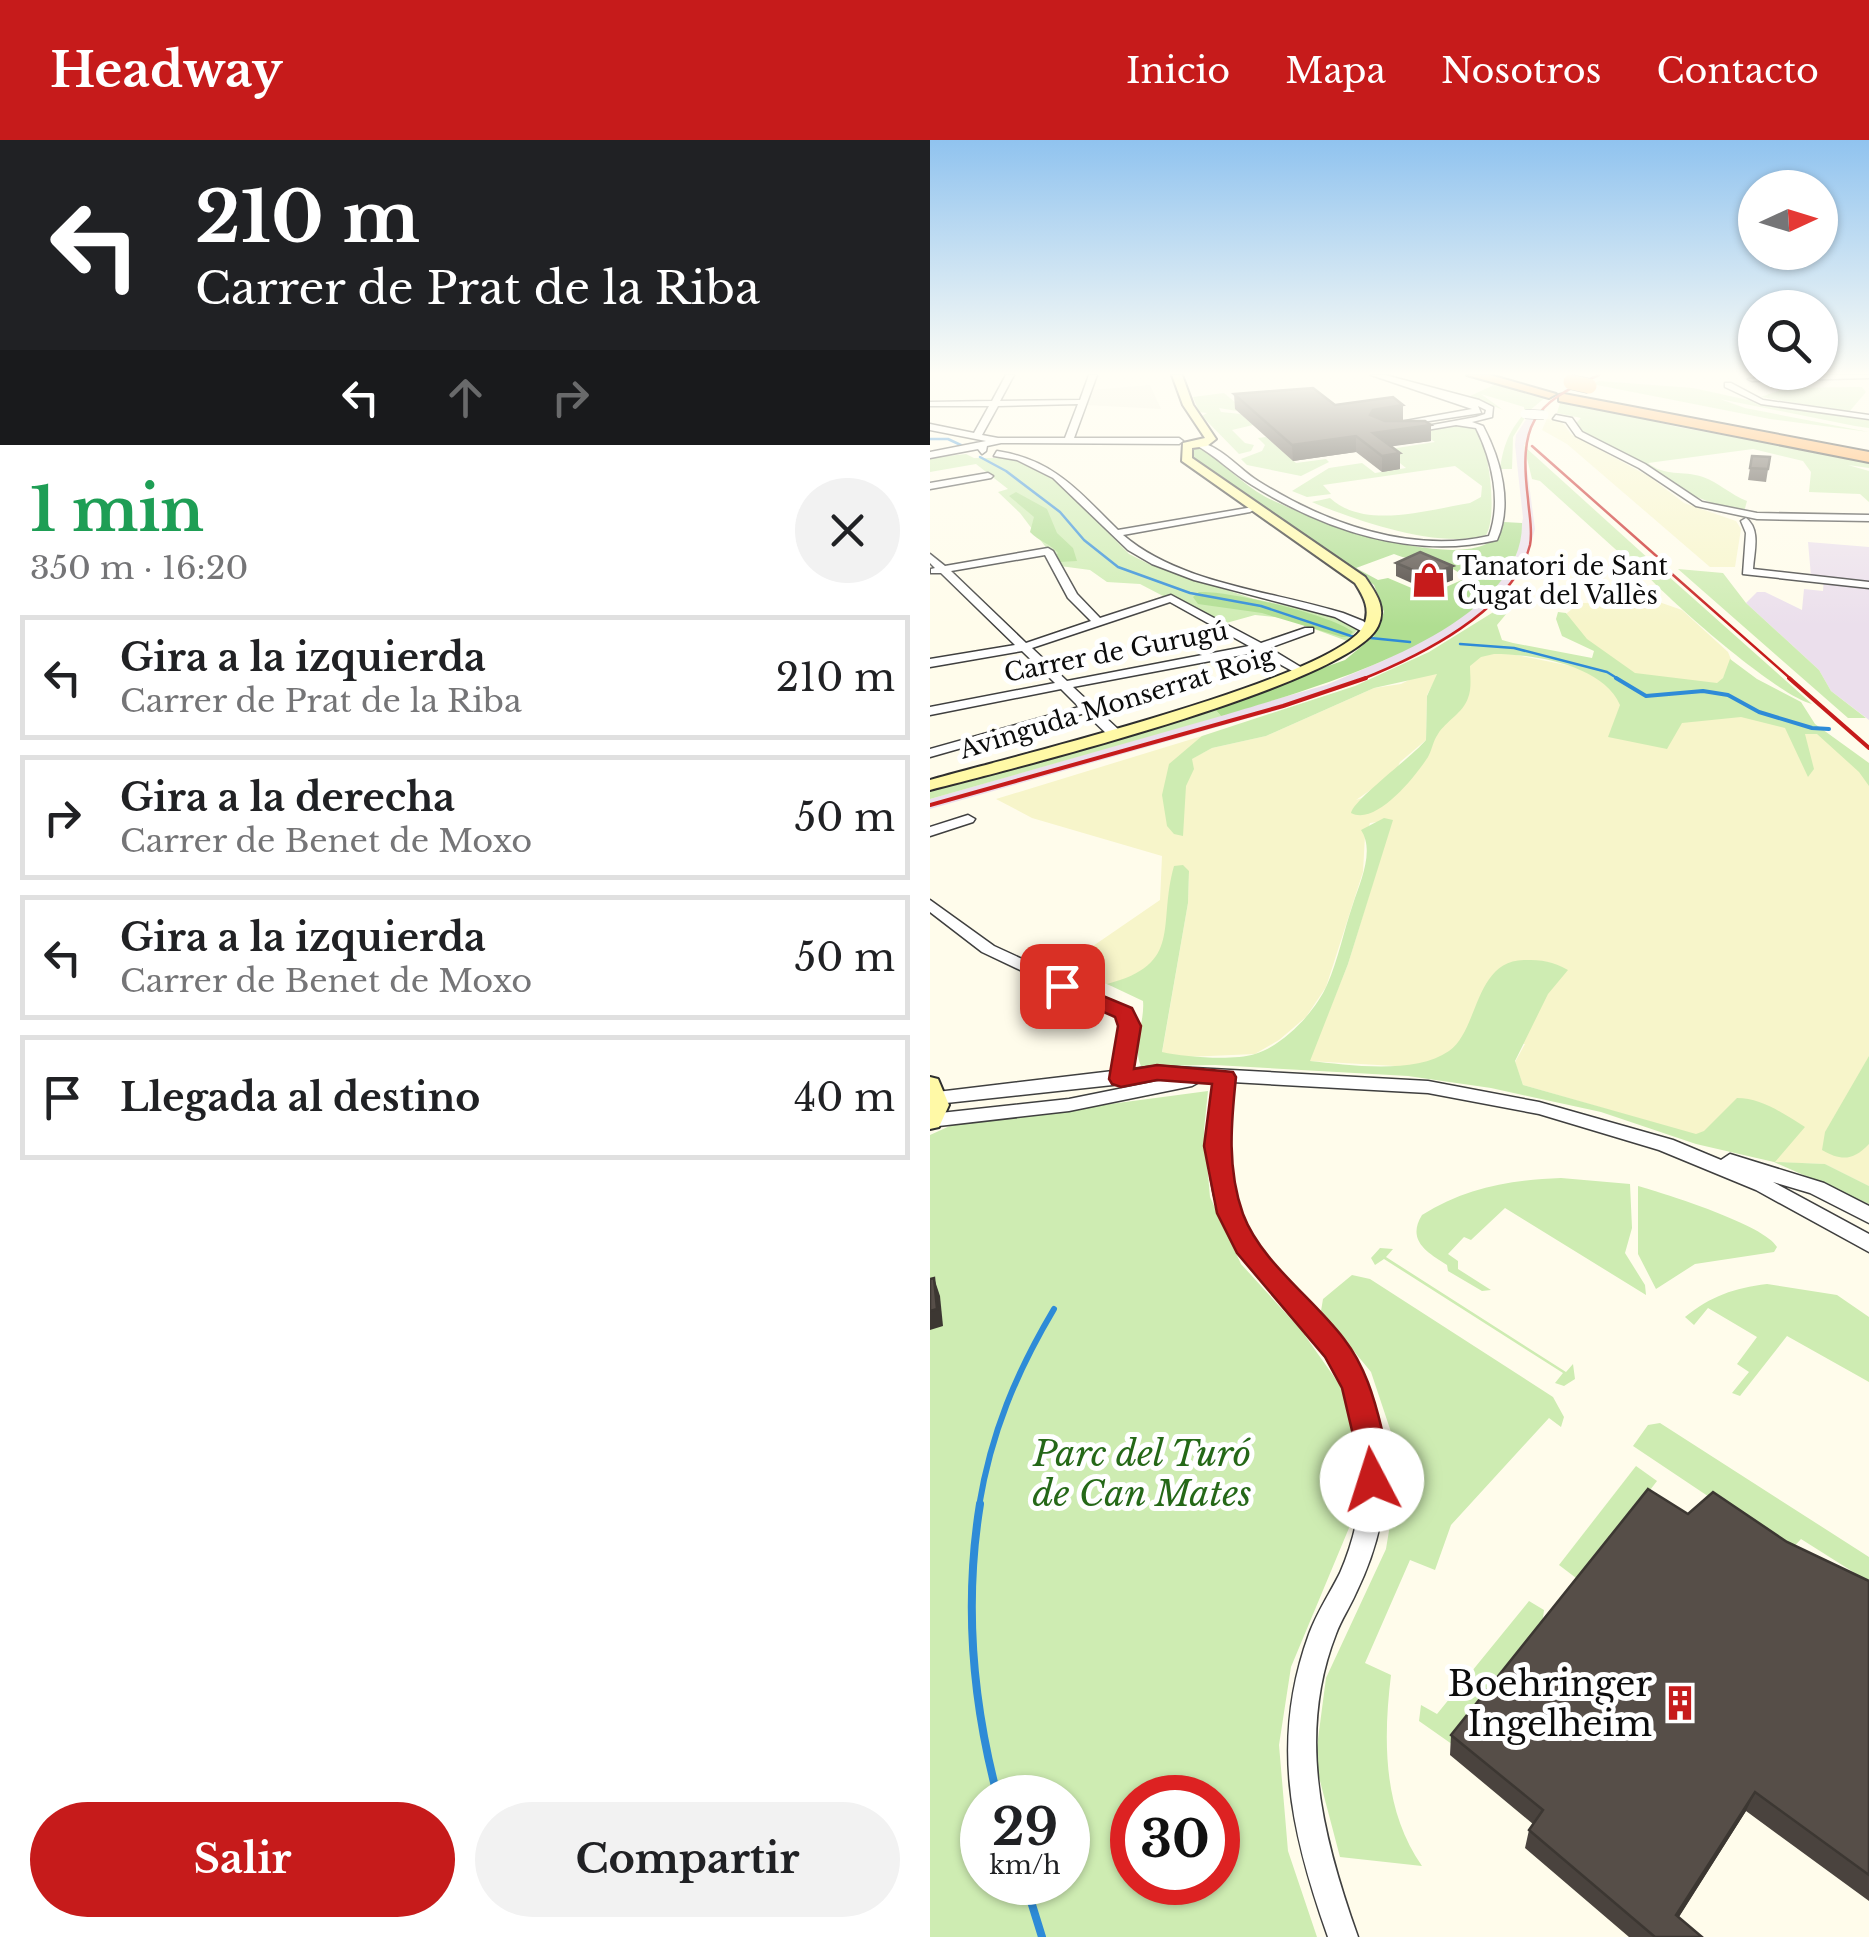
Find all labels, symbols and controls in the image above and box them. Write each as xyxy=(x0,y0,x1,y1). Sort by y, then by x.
text: Headway xyxy=(50,40,282,100)
text: Inicio xyxy=(1126,49,1230,92)
text: Mapa xyxy=(1285,49,1386,92)
text: Nosotros xyxy=(1441,49,1601,92)
text: Contacto xyxy=(1656,49,1819,92)
north arrow xyxy=(1738,170,1838,270)
map controls xyxy=(1738,170,1838,390)
text: 210 m xyxy=(195,174,420,261)
icon: left xyxy=(30,180,160,310)
text: Carrer de Prat de la Riba xyxy=(195,260,760,316)
button: search xyxy=(1738,290,1838,390)
icon: left xyxy=(333,370,388,425)
icon: ahead xyxy=(438,370,493,425)
icon: right xyxy=(543,370,598,425)
text: 1 min xyxy=(30,473,204,547)
button: close xyxy=(795,478,900,583)
text: 350 m · 16:20 xyxy=(30,548,248,588)
place label: Tanatori de Sant Cugat del Vallès xyxy=(1457,551,1668,611)
shop icon: Tanatori de Sant Cugat del Vallès xyxy=(1410,561,1448,599)
street label: Carrer de Gurugú xyxy=(1001,615,1231,689)
text: Gira a la izquierda xyxy=(120,634,486,681)
street label: Avinguda Monserrat Roig xyxy=(955,640,1279,766)
icon: left xyxy=(35,650,90,705)
text: 210 m xyxy=(776,654,895,701)
text: Carrer de Prat de la Riba xyxy=(120,681,522,721)
text: Gira a la derecha xyxy=(120,774,455,821)
icon: right xyxy=(35,790,90,845)
text: 50 m xyxy=(795,794,895,841)
text: Carrer de Benet de Moxo xyxy=(120,821,532,861)
text: Gira a la izquierda xyxy=(120,914,486,961)
icon: left xyxy=(35,930,90,985)
text: 50 m xyxy=(795,934,895,981)
pin xyxy=(1020,944,1105,1029)
icon: arrive xyxy=(1035,959,1090,1014)
text: Carrer de Benet de Moxo xyxy=(120,961,532,1001)
icon: arrive xyxy=(35,1070,90,1125)
text: Llegada al destino xyxy=(120,1074,480,1121)
text: 40 m xyxy=(794,1074,895,1121)
position arrow xyxy=(1320,1428,1424,1532)
park label: Parc del Turó de Can Mates xyxy=(1032,1432,1252,1515)
place label: Boehringer Ingelheim xyxy=(1448,1662,1652,1745)
building icon: Boehringer Ingelheim xyxy=(1661,1684,1699,1722)
speed limit sign: 30 xyxy=(1110,1775,1240,1905)
text: 29 xyxy=(992,1796,1058,1859)
button: Salir xyxy=(30,1802,455,1917)
button: Compartir xyxy=(475,1802,900,1917)
text: km/h xyxy=(990,1850,1060,1881)

